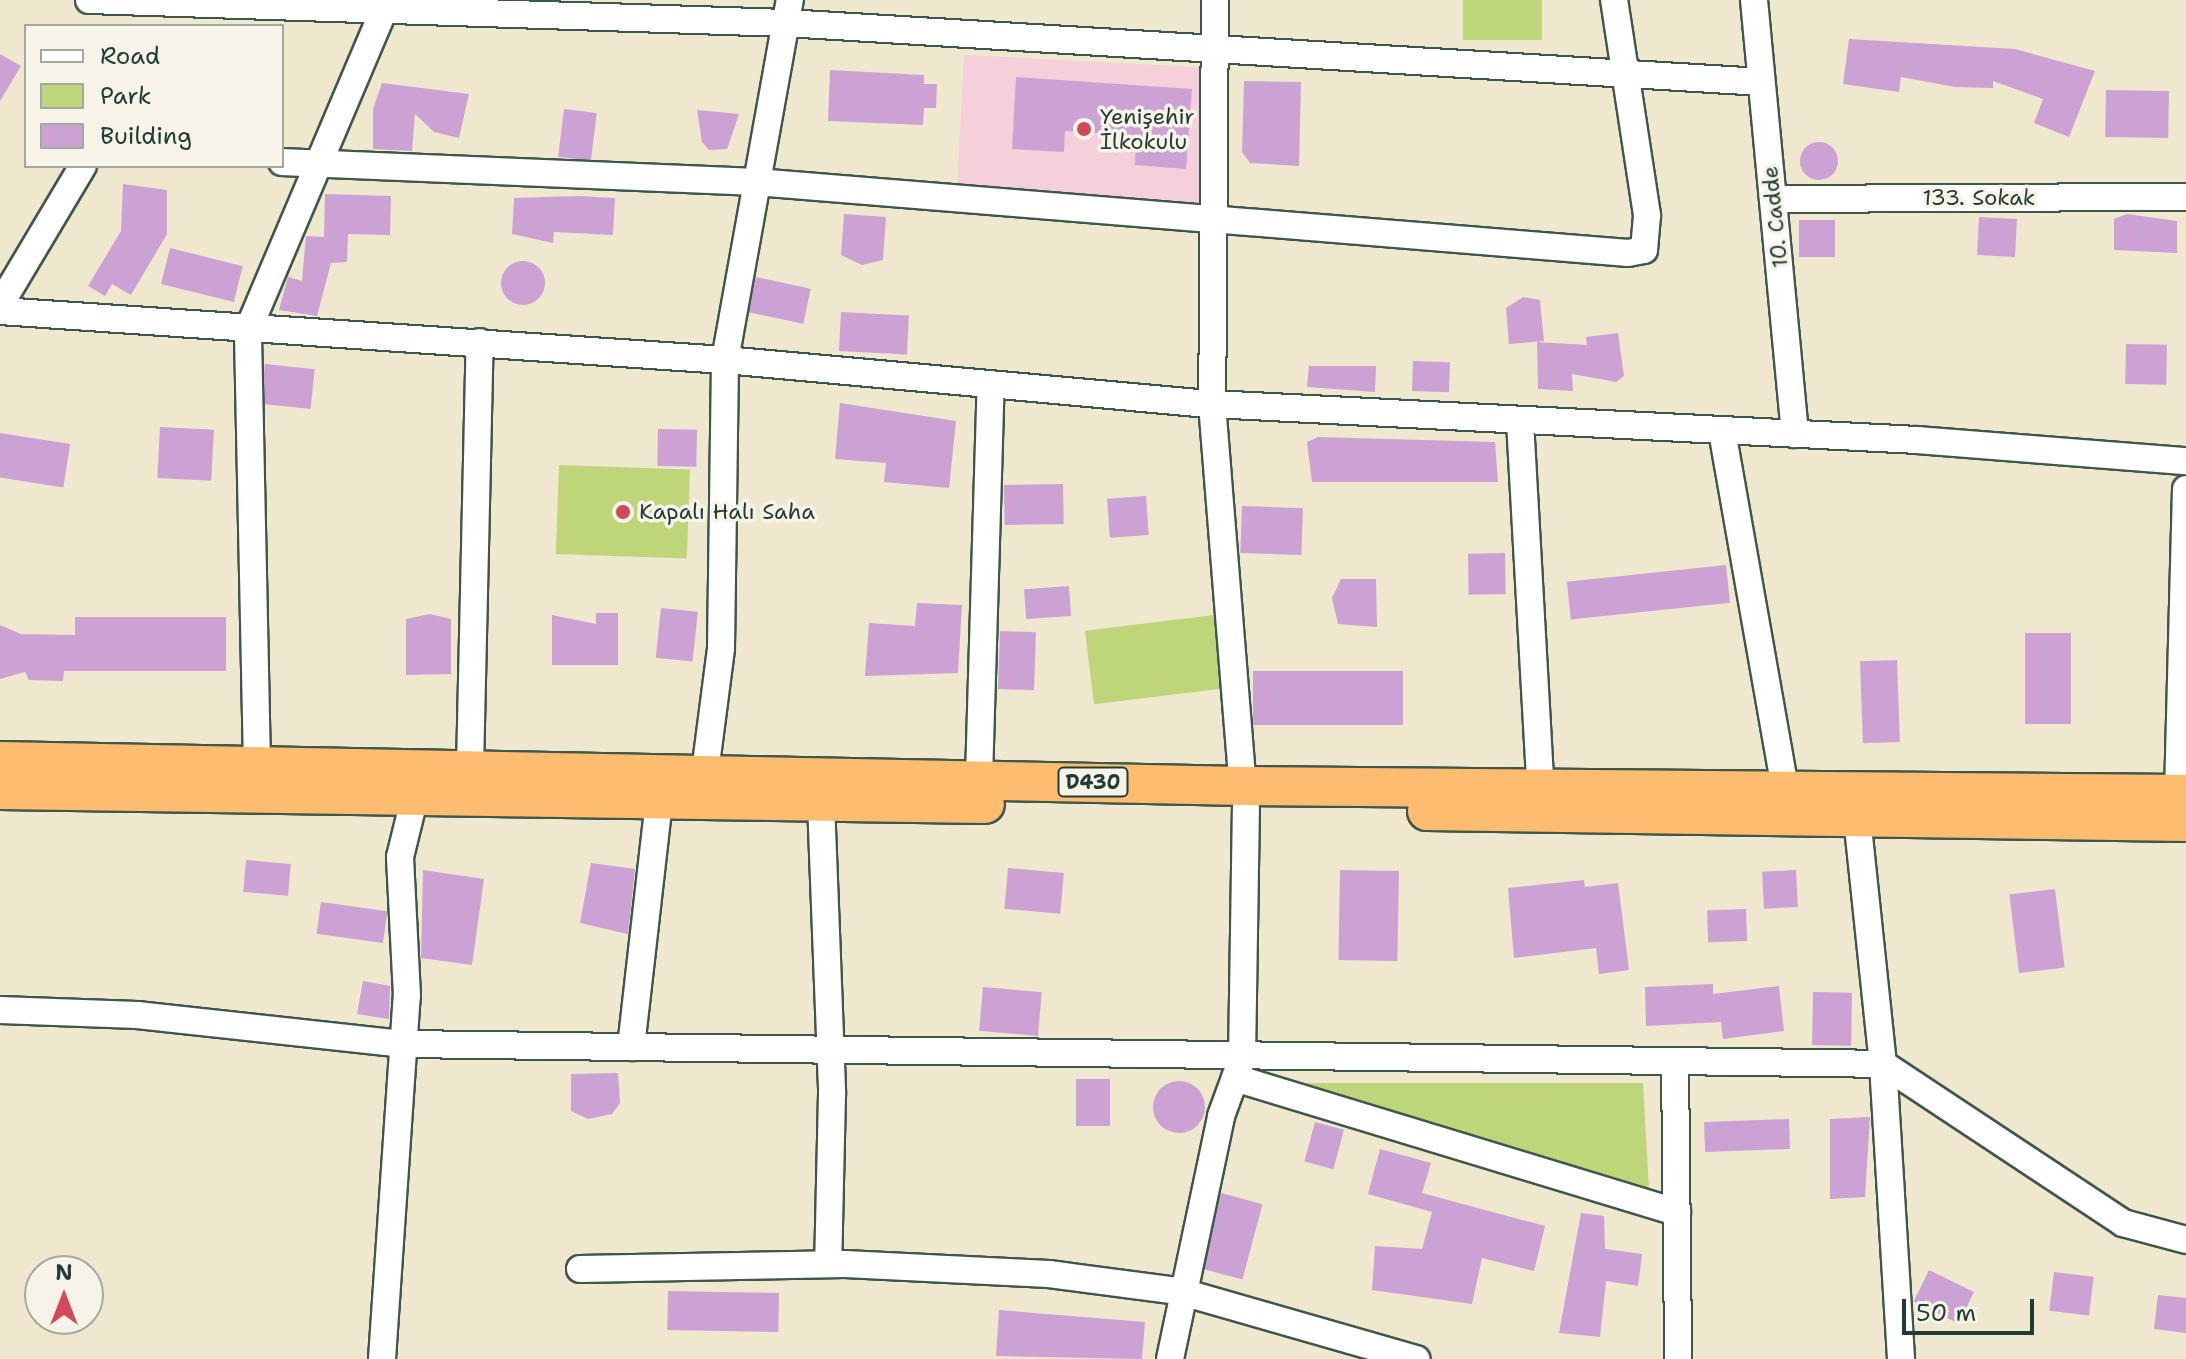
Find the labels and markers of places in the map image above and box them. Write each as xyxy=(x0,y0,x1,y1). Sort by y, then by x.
place label: Yenişehir İlkokulu xyxy=(1100,103,1195,154)
marker: Yenişehir İlkokulu xyxy=(1075,120,1093,138)
place label: Kapalı Halı Saha xyxy=(639,499,815,525)
marker: Kapalı Halı Saha xyxy=(614,503,632,521)

